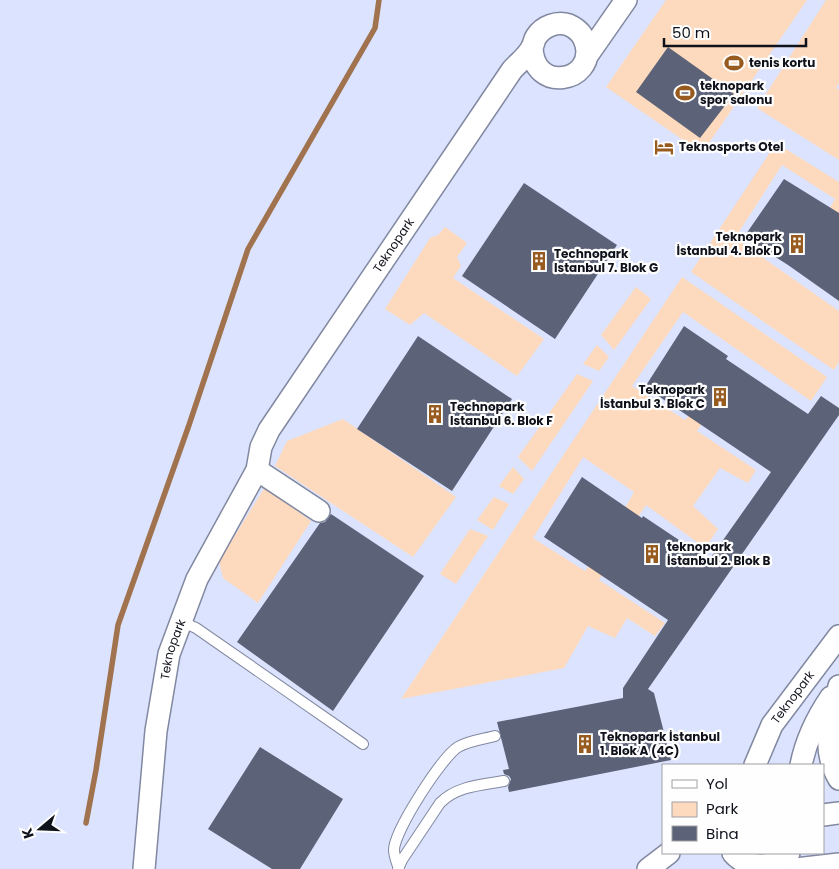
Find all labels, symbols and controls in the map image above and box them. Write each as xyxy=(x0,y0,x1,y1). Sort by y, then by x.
scale bar xyxy=(664,15,806,47)
text: 50 m xyxy=(672,22,710,43)
sports icon: tenis kortu xyxy=(723,52,745,74)
place label: tenis kortu xyxy=(749,54,815,71)
place label: teknopark spor salonu xyxy=(700,77,772,108)
sports icon: teknopark spor salonu xyxy=(674,82,696,104)
hotel icon: Teknosports Otel xyxy=(653,136,675,158)
place label: Teknosports Otel xyxy=(679,138,784,155)
street label: Teknopark xyxy=(369,214,418,276)
place label: Teknopark İstanbul 4. Blok D xyxy=(677,228,783,259)
building icon: Teknopark İstanbul 4. Blok D xyxy=(786,233,808,255)
place label: Technopark Istanbul 7. Blok G xyxy=(554,245,658,276)
building icon: Technopark Istanbul 7. Blok G xyxy=(528,250,550,272)
place label: Teknopark İstanbul 3. Blok C xyxy=(600,381,706,412)
building icon: Teknopark İstanbul 3. Blok C xyxy=(709,386,731,408)
place label: Technopark Istanbul 6. Blok F xyxy=(450,398,553,429)
building icon: Technopark Istanbul 6. Blok F xyxy=(424,403,446,425)
place label: teknopark İstanbul 2. Blok B xyxy=(667,538,770,569)
building icon: teknopark İstanbul 2. Blok B xyxy=(641,543,663,565)
street label: Teknopark xyxy=(156,616,190,681)
street label: Teknopark xyxy=(767,666,818,727)
place label: Teknopark İstanbul 1. Blok A (4C) xyxy=(600,728,720,759)
building icon: Teknopark İstanbul 1. Blok A (4C) xyxy=(574,733,596,755)
legend xyxy=(662,764,824,854)
text: Yol xyxy=(706,773,728,794)
text: Park xyxy=(706,798,738,819)
north arrow xyxy=(15,804,65,854)
text: Bina xyxy=(706,823,739,844)
text: K xyxy=(17,825,39,841)

